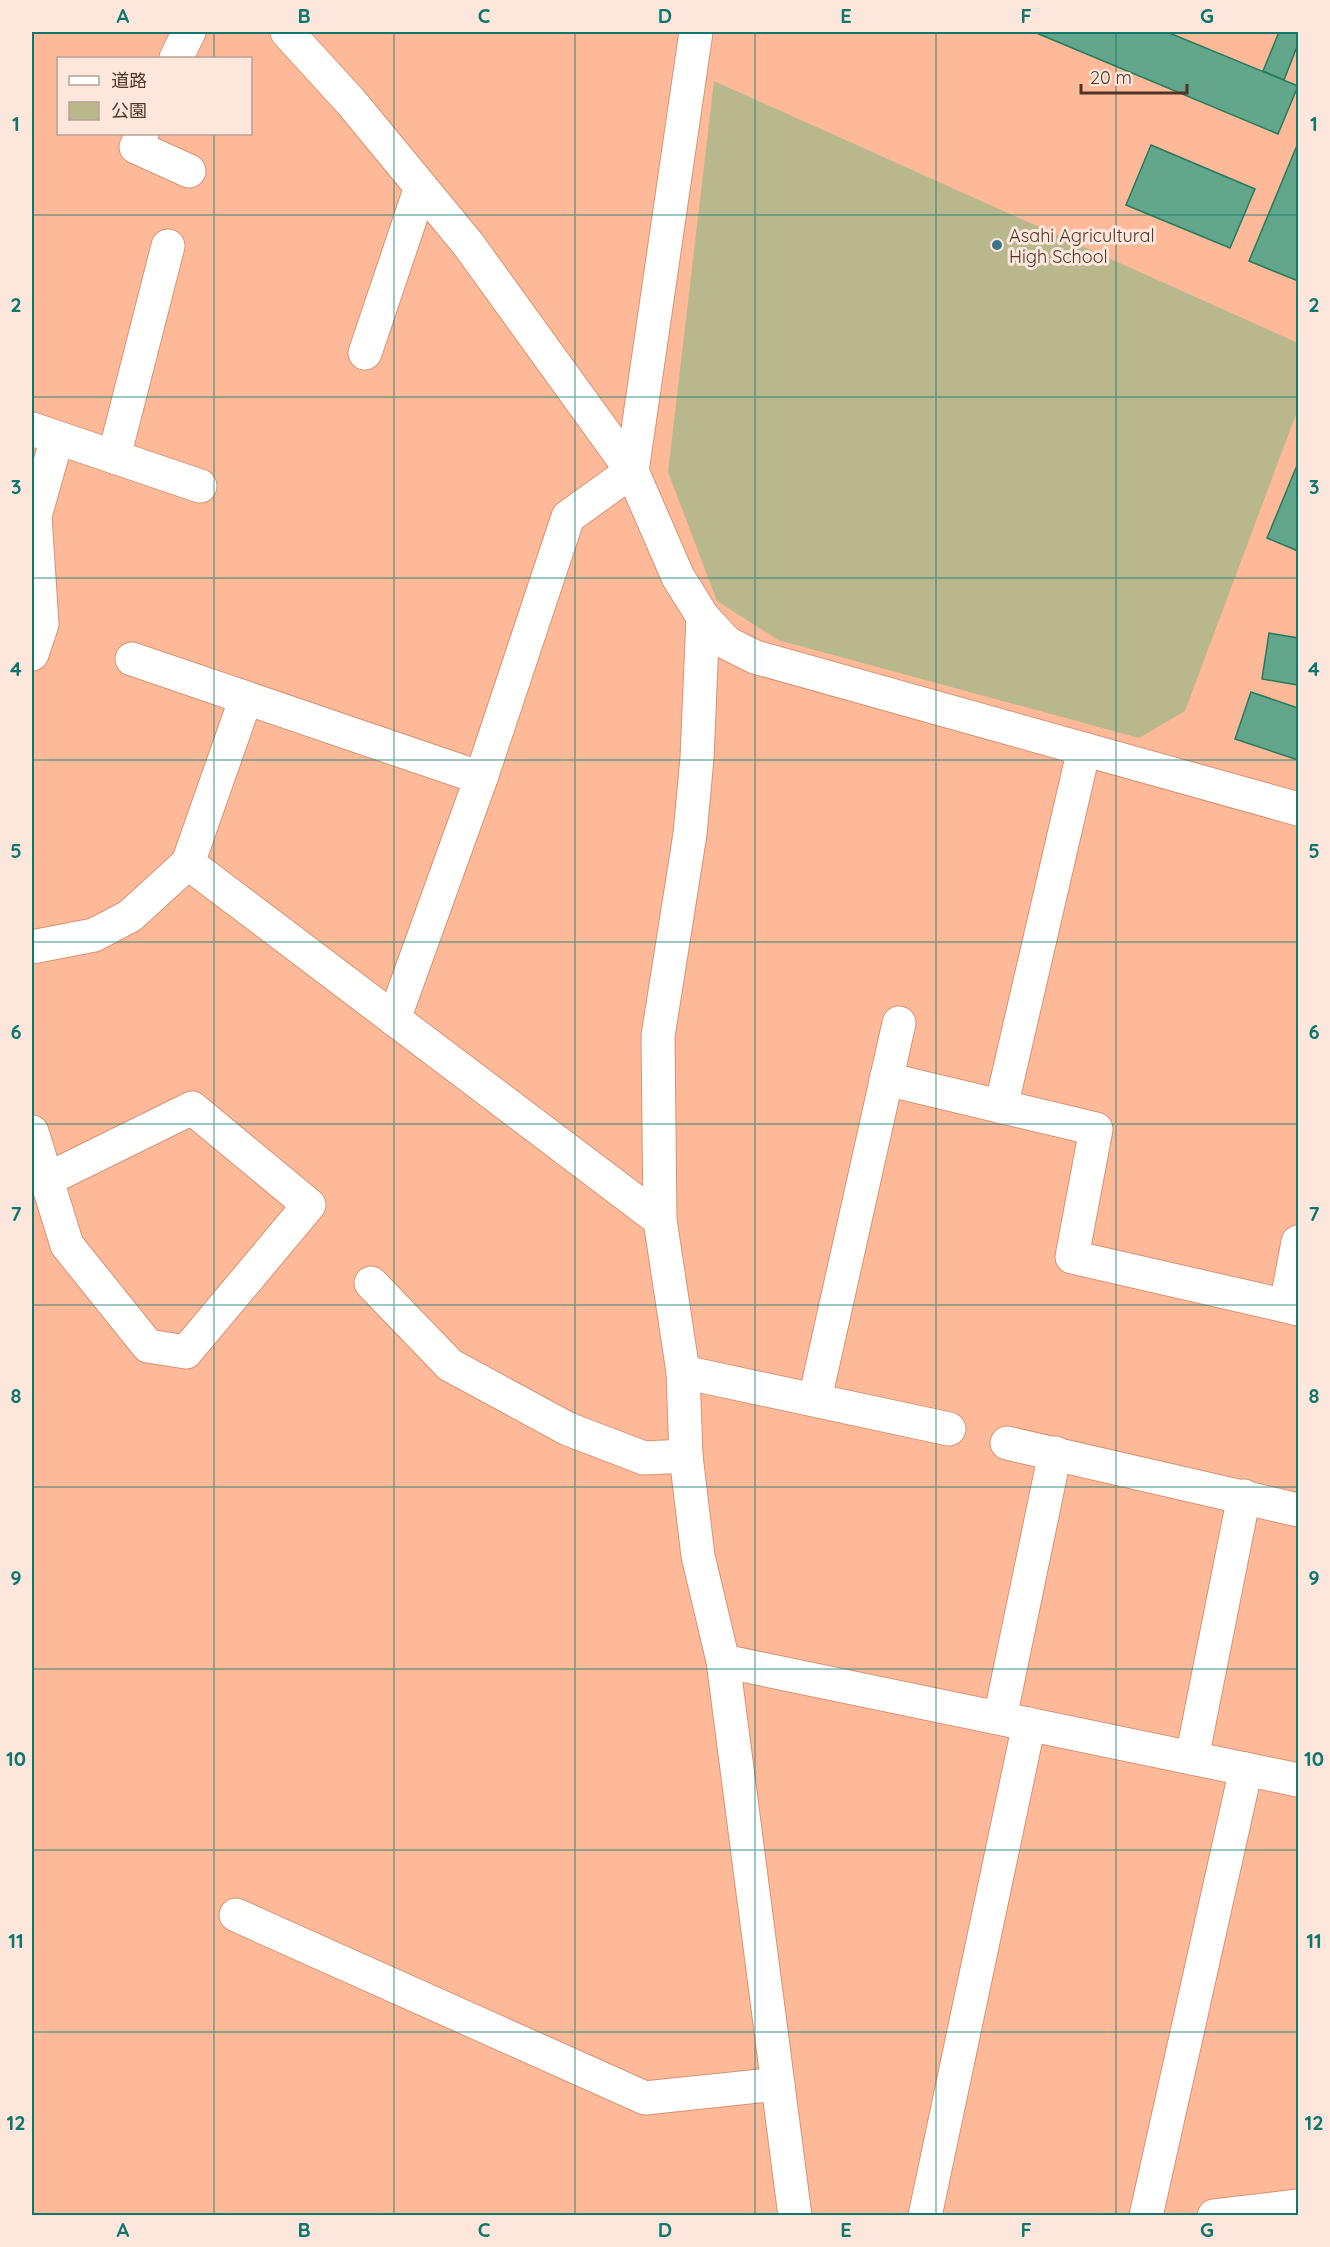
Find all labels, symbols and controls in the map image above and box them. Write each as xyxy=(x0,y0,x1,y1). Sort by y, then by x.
text: A xyxy=(117,3,130,28)
text: B xyxy=(297,3,311,28)
text: C xyxy=(478,3,491,28)
text: D xyxy=(658,3,672,28)
text: E xyxy=(840,3,852,28)
text: F xyxy=(1020,3,1032,28)
text: G xyxy=(1200,3,1214,28)
legend xyxy=(57,57,252,135)
scale bar xyxy=(1081,57,1188,95)
text: 20 m xyxy=(1090,66,1132,89)
text: 道路 xyxy=(111,69,147,92)
text: 公園 xyxy=(111,99,147,122)
text: 1 xyxy=(12,111,20,136)
text: 1 xyxy=(1310,111,1318,136)
place label: Asahi Agricultural High School xyxy=(1009,224,1155,268)
marker: Asahi Agricultural High School xyxy=(990,238,1004,252)
text: 2 xyxy=(10,292,22,317)
text: 2 xyxy=(1308,292,1320,317)
text: 3 xyxy=(11,474,21,499)
text: 3 xyxy=(1309,474,1319,499)
text: 4 xyxy=(10,656,22,681)
text: 4 xyxy=(1308,656,1320,681)
text: 5 xyxy=(10,838,22,863)
text: 5 xyxy=(1308,838,1320,863)
text: 6 xyxy=(10,1019,22,1044)
text: 6 xyxy=(1308,1019,1320,1044)
text: 7 xyxy=(11,1201,22,1226)
text: 7 xyxy=(1309,1201,1320,1226)
text: 8 xyxy=(11,1383,22,1408)
text: 8 xyxy=(1309,1383,1320,1408)
text: 9 xyxy=(10,1565,22,1590)
text: 9 xyxy=(1308,1565,1320,1590)
text: 10 xyxy=(6,1746,26,1771)
text: 10 xyxy=(1304,1746,1324,1771)
text: 11 xyxy=(8,1928,24,1953)
text: 11 xyxy=(1306,1928,1322,1953)
text: 12 xyxy=(6,2110,26,2135)
text: 12 xyxy=(1304,2110,1324,2135)
text: A xyxy=(117,2217,130,2242)
text: B xyxy=(297,2217,311,2242)
text: C xyxy=(478,2217,491,2242)
text: D xyxy=(658,2217,672,2242)
text: E xyxy=(840,2217,852,2242)
text: F xyxy=(1020,2217,1032,2242)
text: G xyxy=(1200,2217,1214,2242)

